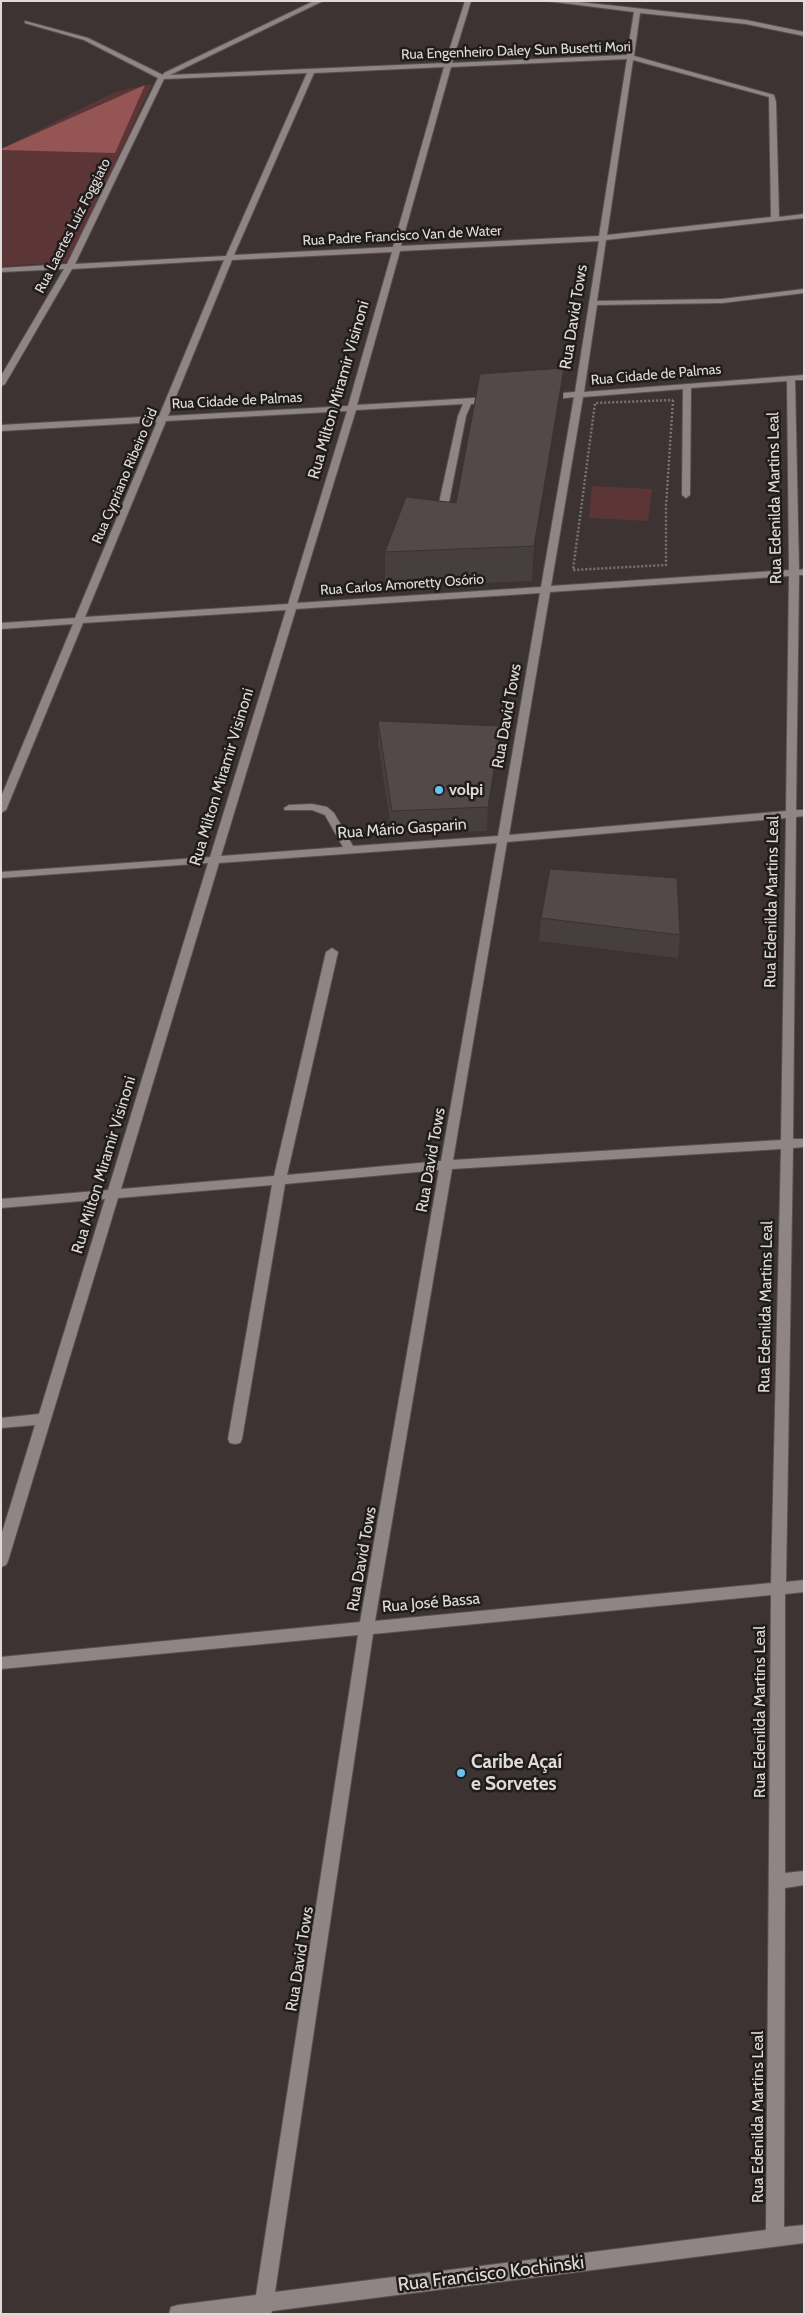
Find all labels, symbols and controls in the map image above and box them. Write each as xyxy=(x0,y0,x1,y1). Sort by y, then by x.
street label: Rua Engenheiro Daley Sun Busetti Mori xyxy=(401,39,631,63)
street label: Rua Laertes Luiz Foggiato xyxy=(32,156,114,296)
street label: Rua Padre Francisco Van de Water xyxy=(302,222,502,250)
street label: Rua David Tows xyxy=(556,263,592,371)
street label: Rua Milton Miramir Visinoni xyxy=(304,299,374,481)
street label: Rua Cidade de Palmas xyxy=(590,361,722,389)
street label: Rua Cidade de Palmas xyxy=(171,389,303,413)
street label: Rua Cypriano Ribeiro Cid xyxy=(89,406,161,546)
street label: Rua Edenilda Martins Leal xyxy=(764,412,786,584)
street label: Rua Carlos Amoretty Osório xyxy=(320,571,484,599)
street label: Rua David Tows xyxy=(488,662,526,770)
street label: Rua Milton Miramir Visinoni xyxy=(186,686,258,868)
place label: volpi xyxy=(449,780,483,800)
marker: volpi xyxy=(433,784,445,796)
street label: Rua Mário Gasparin xyxy=(337,815,467,843)
street label: Rua Edenilda Martins Leal xyxy=(761,816,783,988)
street label: Rua Milton Miramir Visinoni xyxy=(68,1074,140,1256)
street label: Rua David Tows xyxy=(412,1106,450,1214)
street label: Rua Edenilda Martins Leal xyxy=(755,1221,777,1393)
street label: Rua David Tows xyxy=(343,1505,381,1613)
street label: Rua José Bassa xyxy=(381,1589,481,1617)
street label: Rua Edenilda Martins Leal xyxy=(750,1626,770,1798)
place label: Caribe Açaí e Sorvetes xyxy=(471,1751,562,1795)
marker: Caribe Açaí e Sorvetes xyxy=(455,1767,467,1779)
street label: Rua David Tows xyxy=(282,1905,318,2013)
street label: Rua Edenilda Martins Leal xyxy=(748,2031,768,2203)
street label: Rua Francisco Kochinski xyxy=(397,2251,585,2297)

